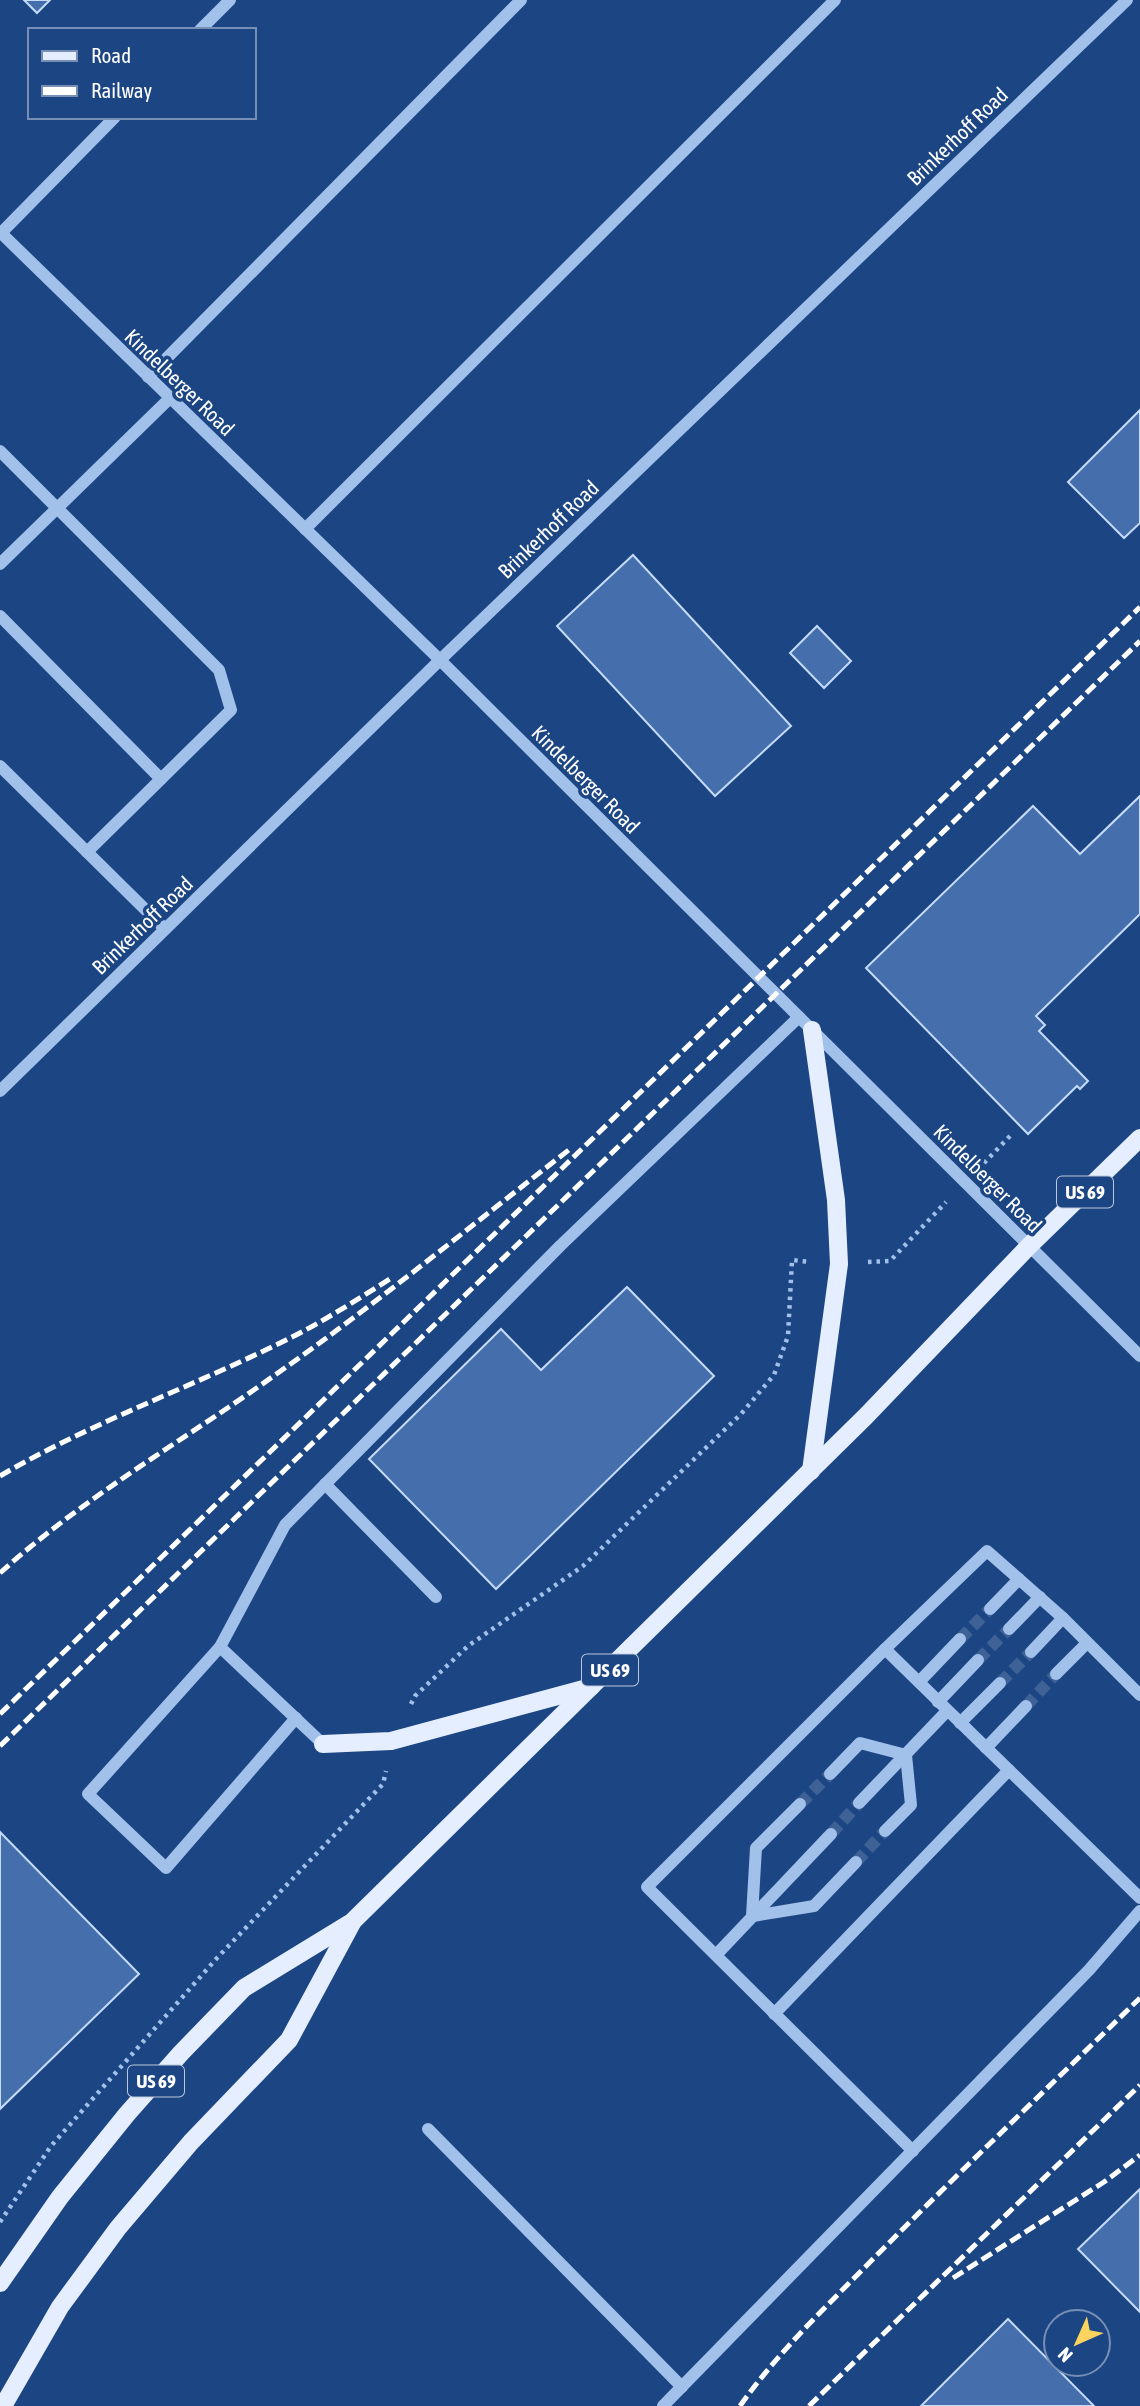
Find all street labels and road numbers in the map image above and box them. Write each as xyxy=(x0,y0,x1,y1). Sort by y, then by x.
street label: Brinkerhoff Road xyxy=(902,82,1012,190)
street label: Kindelberger Road xyxy=(120,324,240,440)
street label: Brinkerhoff Road xyxy=(493,475,603,583)
street label: Kindelberger Road xyxy=(527,720,645,838)
street label: Brinkerhoff Road xyxy=(87,871,197,979)
street label: Kindelberger Road xyxy=(929,1119,1047,1237)
road number: US 69 xyxy=(1057,1176,1113,1208)
road number: US 69 xyxy=(582,1654,638,1686)
road number: US 69 xyxy=(128,2066,184,2096)

